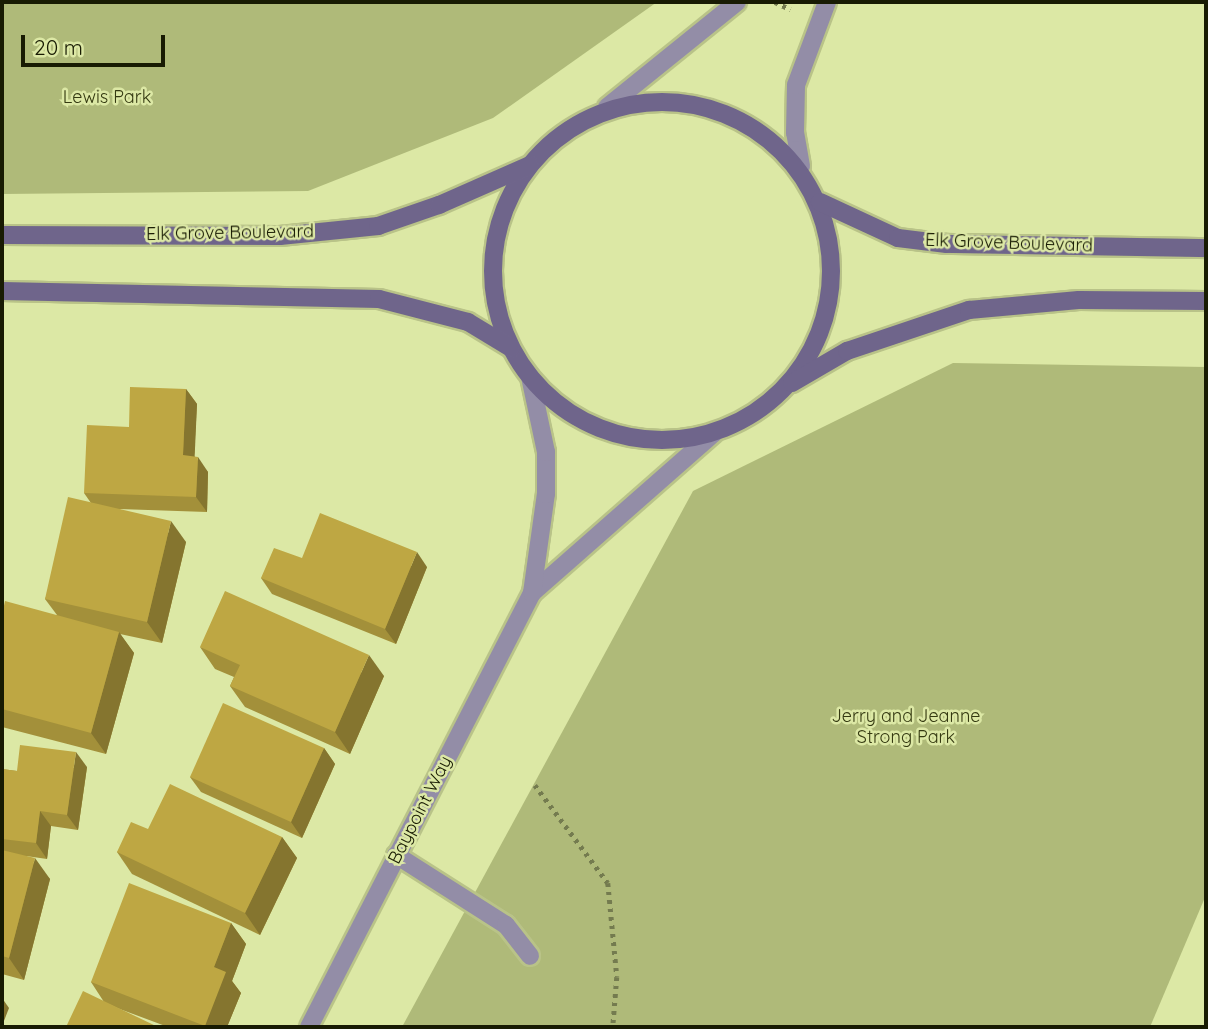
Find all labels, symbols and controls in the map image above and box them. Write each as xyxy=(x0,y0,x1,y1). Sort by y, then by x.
scale bar xyxy=(24,21,168,65)
text: 20 m xyxy=(34,34,83,60)
park label: Lewis Park xyxy=(63,86,151,108)
street label: Elk Grove Boulevard xyxy=(146,221,314,245)
street label: Elk Grove Boulevard xyxy=(925,229,1093,257)
park label: Jerry and Jeanne Strong Park xyxy=(831,706,981,748)
street label: Baypoint Way xyxy=(384,752,456,868)

